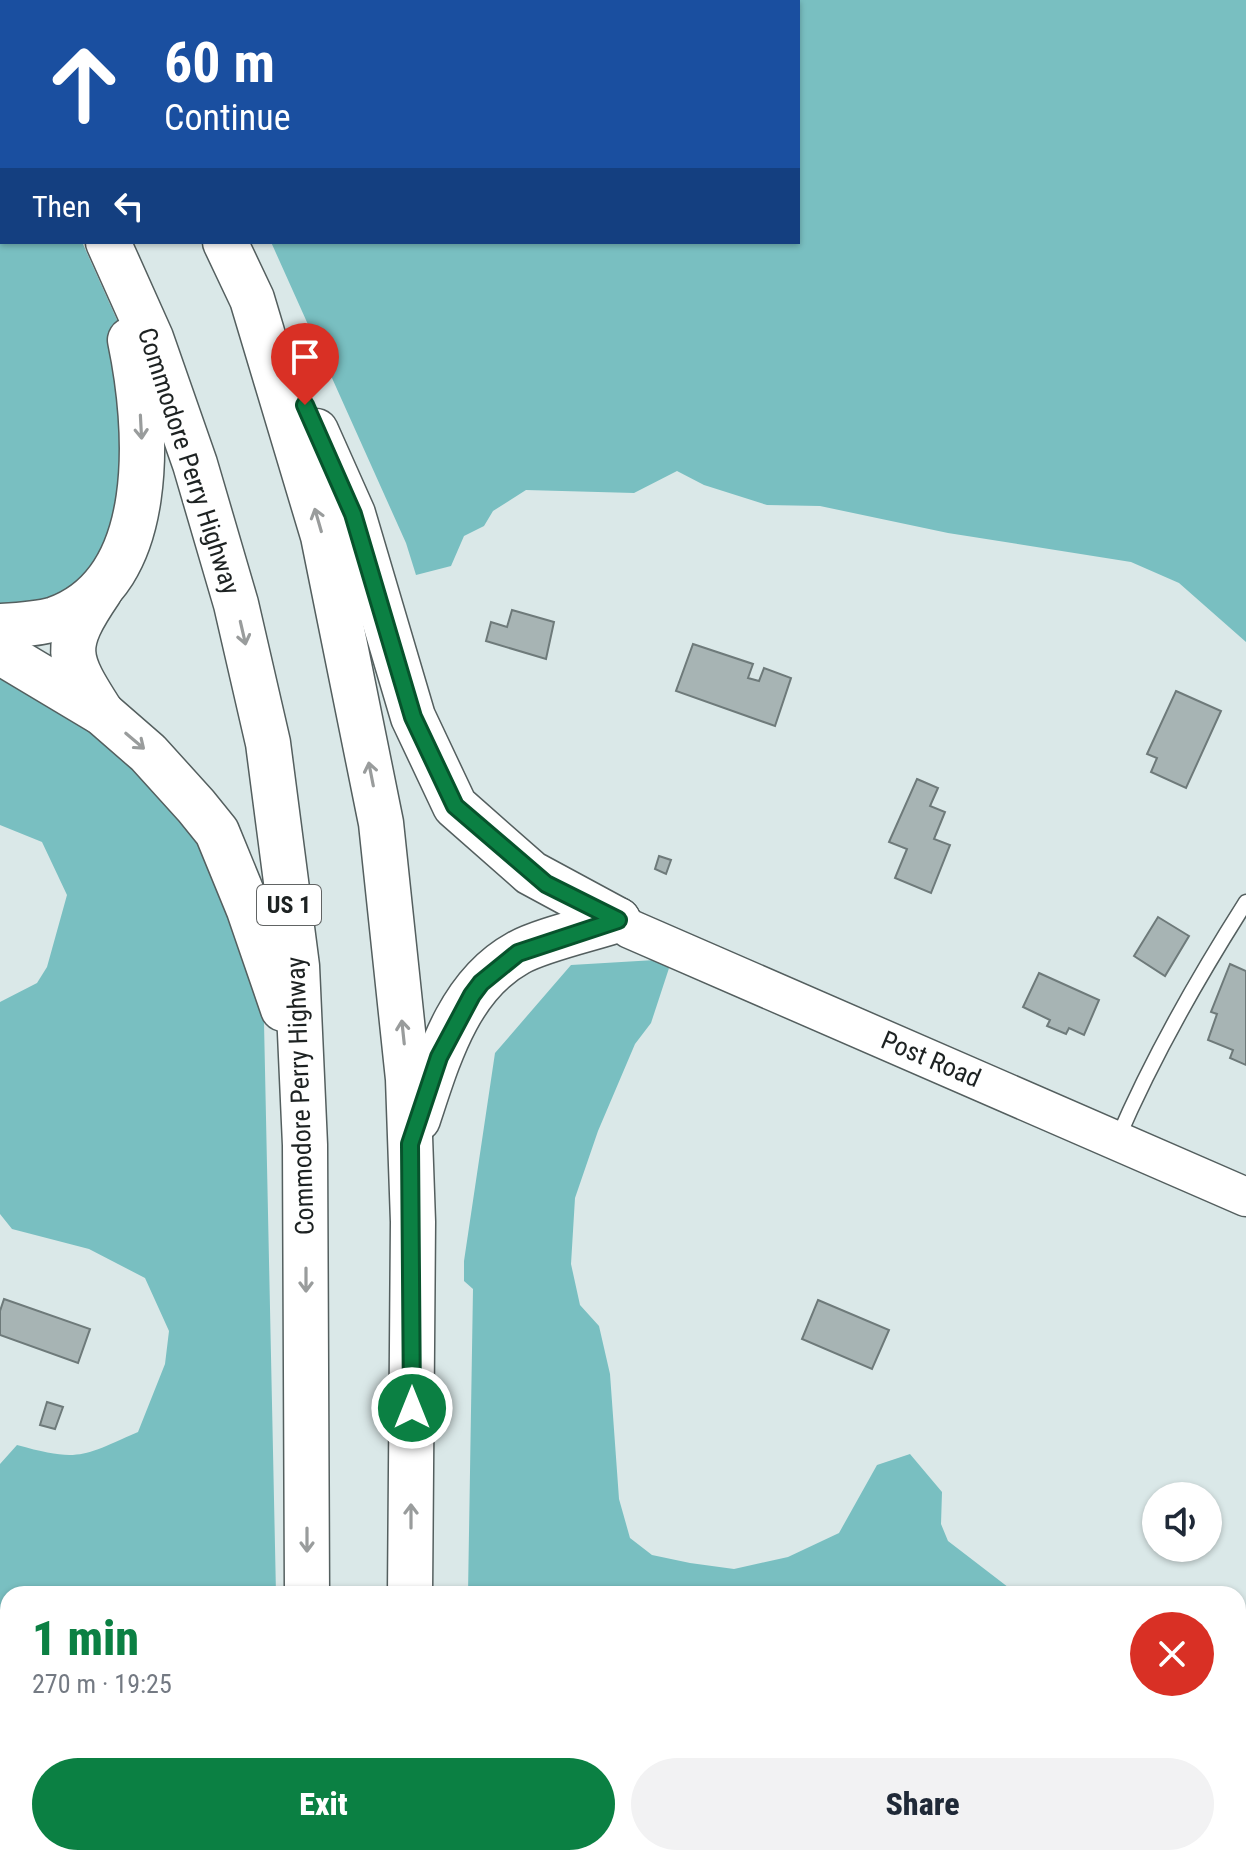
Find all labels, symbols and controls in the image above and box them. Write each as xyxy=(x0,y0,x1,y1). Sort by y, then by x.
text: 60 m xyxy=(164,30,275,96)
icon: ahead xyxy=(32,32,136,136)
text: Continue xyxy=(164,97,291,139)
icon: left xyxy=(107,184,151,228)
text: Then xyxy=(32,189,91,224)
pin xyxy=(271,323,339,405)
street label: Commodore Perry Highway xyxy=(132,324,246,598)
icon: arrive xyxy=(283,335,327,379)
one-way arrow xyxy=(133,413,148,440)
one-way arrow xyxy=(310,508,324,533)
one-way arrow xyxy=(236,619,251,645)
one-way arrow xyxy=(124,732,145,750)
one-way arrow xyxy=(363,762,378,788)
road number: US 1 xyxy=(257,885,321,925)
street label: Commodore Perry Highway xyxy=(280,956,320,1236)
one-way arrow xyxy=(395,1019,410,1046)
street label: Post Road xyxy=(877,1025,985,1093)
one-way arrow xyxy=(298,1266,314,1293)
position arrow xyxy=(370,1366,454,1450)
map controls xyxy=(1142,1482,1222,1562)
button: sound xyxy=(1142,1482,1222,1562)
one-way arrow xyxy=(403,1503,419,1530)
one-way arrow xyxy=(299,1526,315,1553)
text: 1 min xyxy=(32,1610,139,1667)
button: close xyxy=(1130,1612,1214,1696)
text: 270 m · 19:25 xyxy=(32,1669,172,1699)
button: Exit xyxy=(32,1758,615,1850)
button: Share xyxy=(631,1758,1214,1850)

